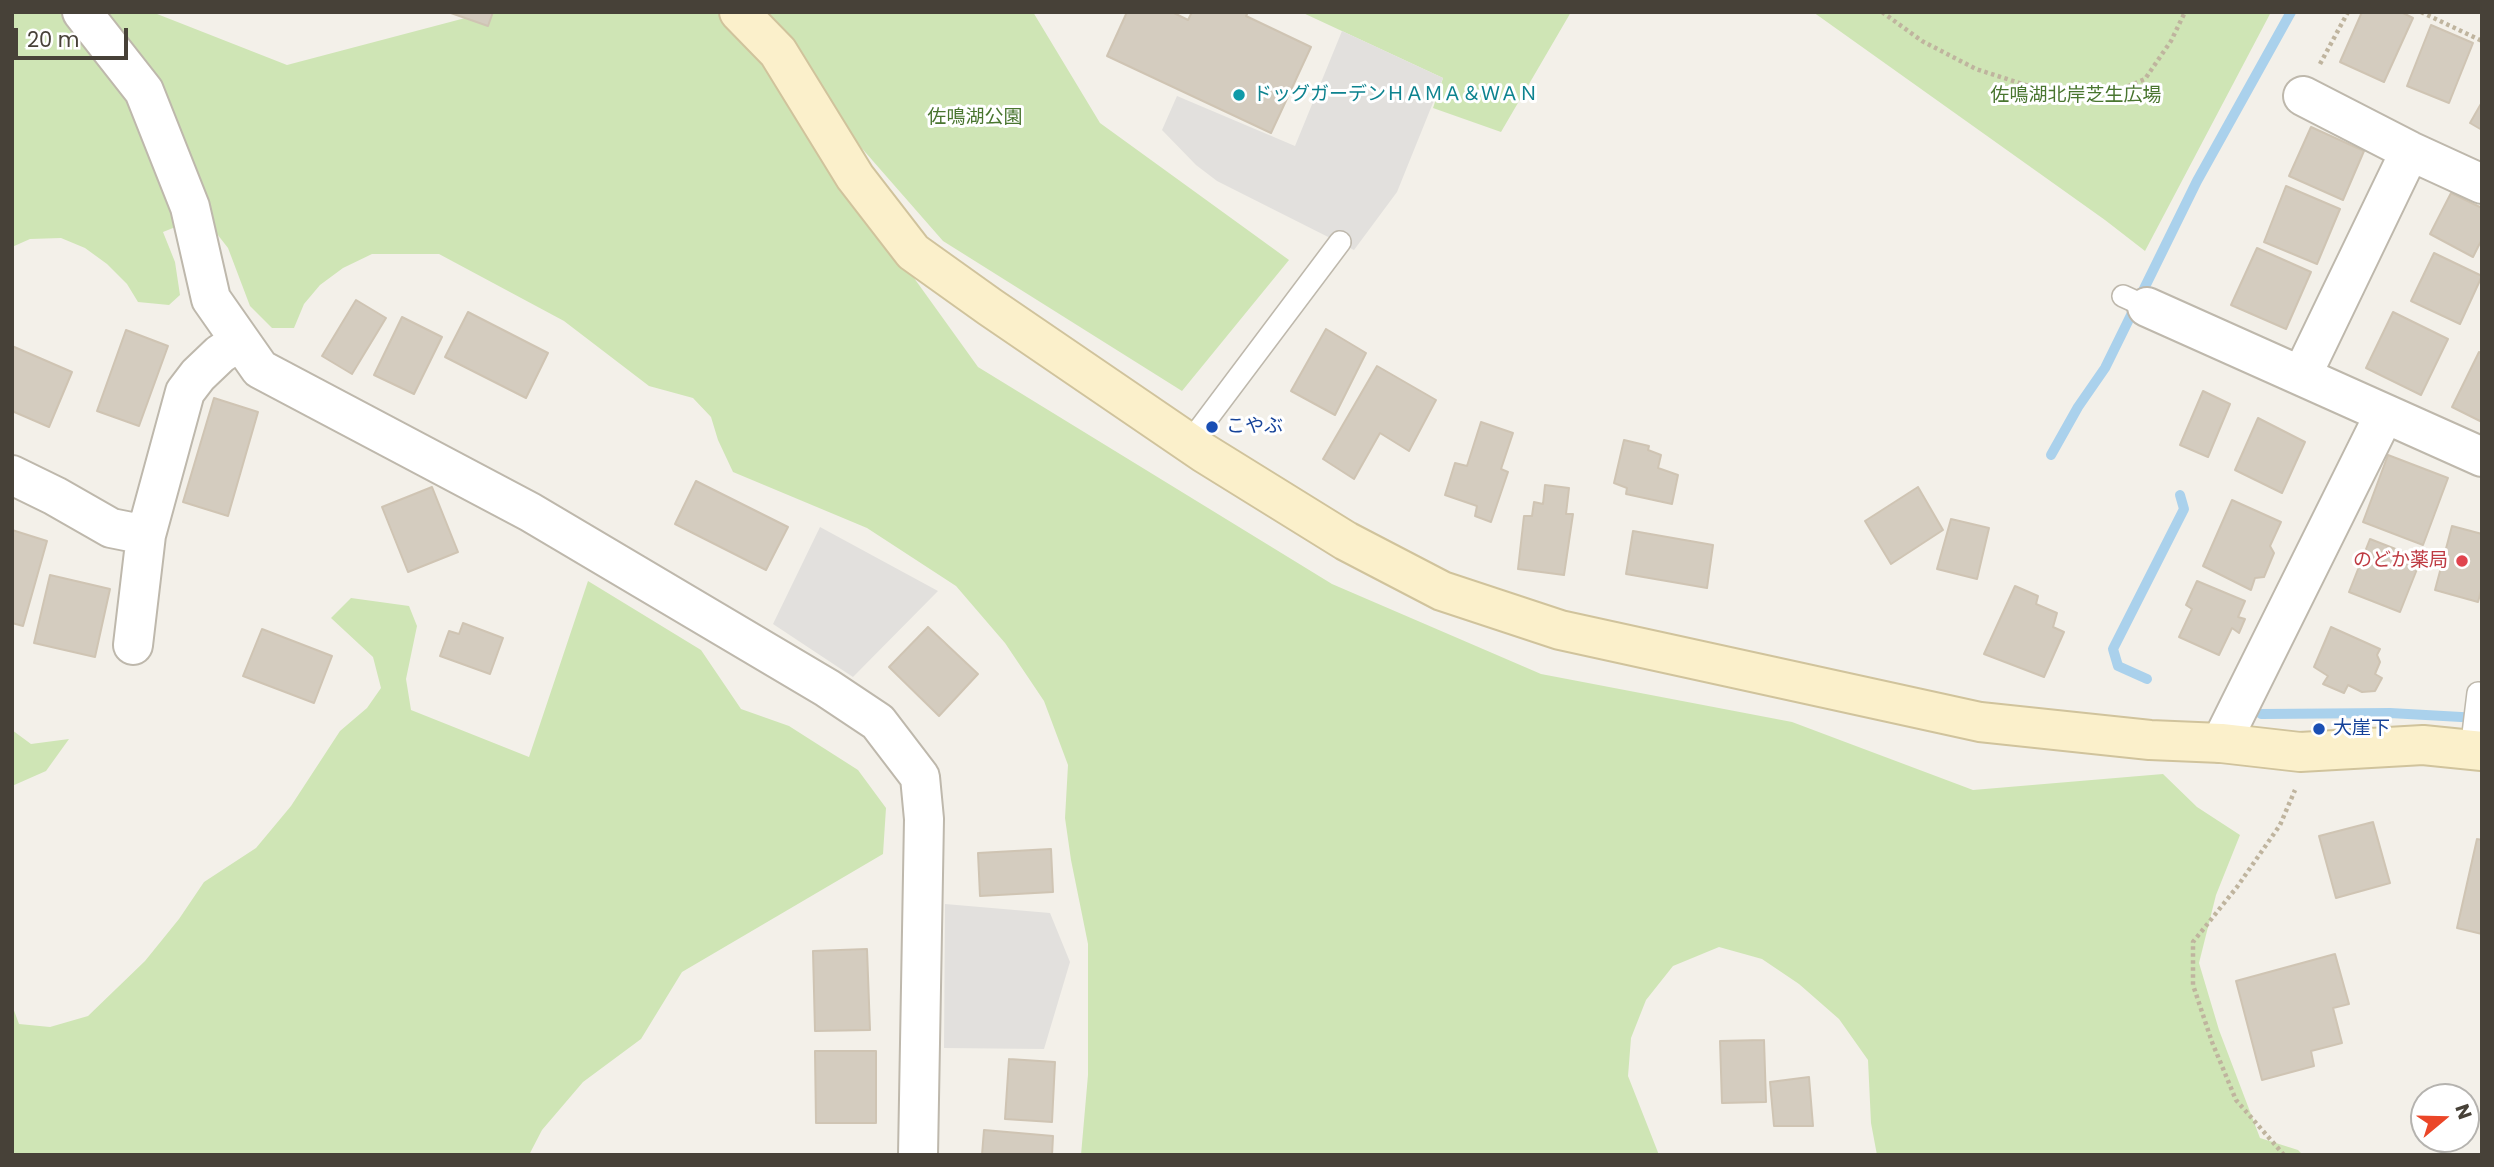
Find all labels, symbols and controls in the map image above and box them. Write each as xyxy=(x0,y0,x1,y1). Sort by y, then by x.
scale bar xyxy=(18,14,131,58)
text: 20 m xyxy=(27,25,80,54)
place label: ドッグガーデンＨＡＭＡ＆ＷＡＮ xyxy=(1253,84,1538,106)
park label: 佐鳴湖北岸芝生広場 xyxy=(1991,85,2161,107)
marker: ドッグガーデンＨＡＭＡ＆ＷＡＮ xyxy=(1231,87,1247,103)
park label: 佐鳴湖公園 xyxy=(928,107,1022,129)
place label: こやぶ xyxy=(1226,416,1283,438)
marker: こやぶ xyxy=(1204,419,1220,435)
place label: のどか薬局 xyxy=(2353,550,2448,572)
marker: のどか薬局 xyxy=(2454,553,2470,569)
place label: 大崖下 xyxy=(2333,718,2390,740)
marker: 大崖下 xyxy=(2311,721,2327,737)
north arrow xyxy=(2410,1083,2480,1153)
text: N xyxy=(2448,1100,2479,1123)

